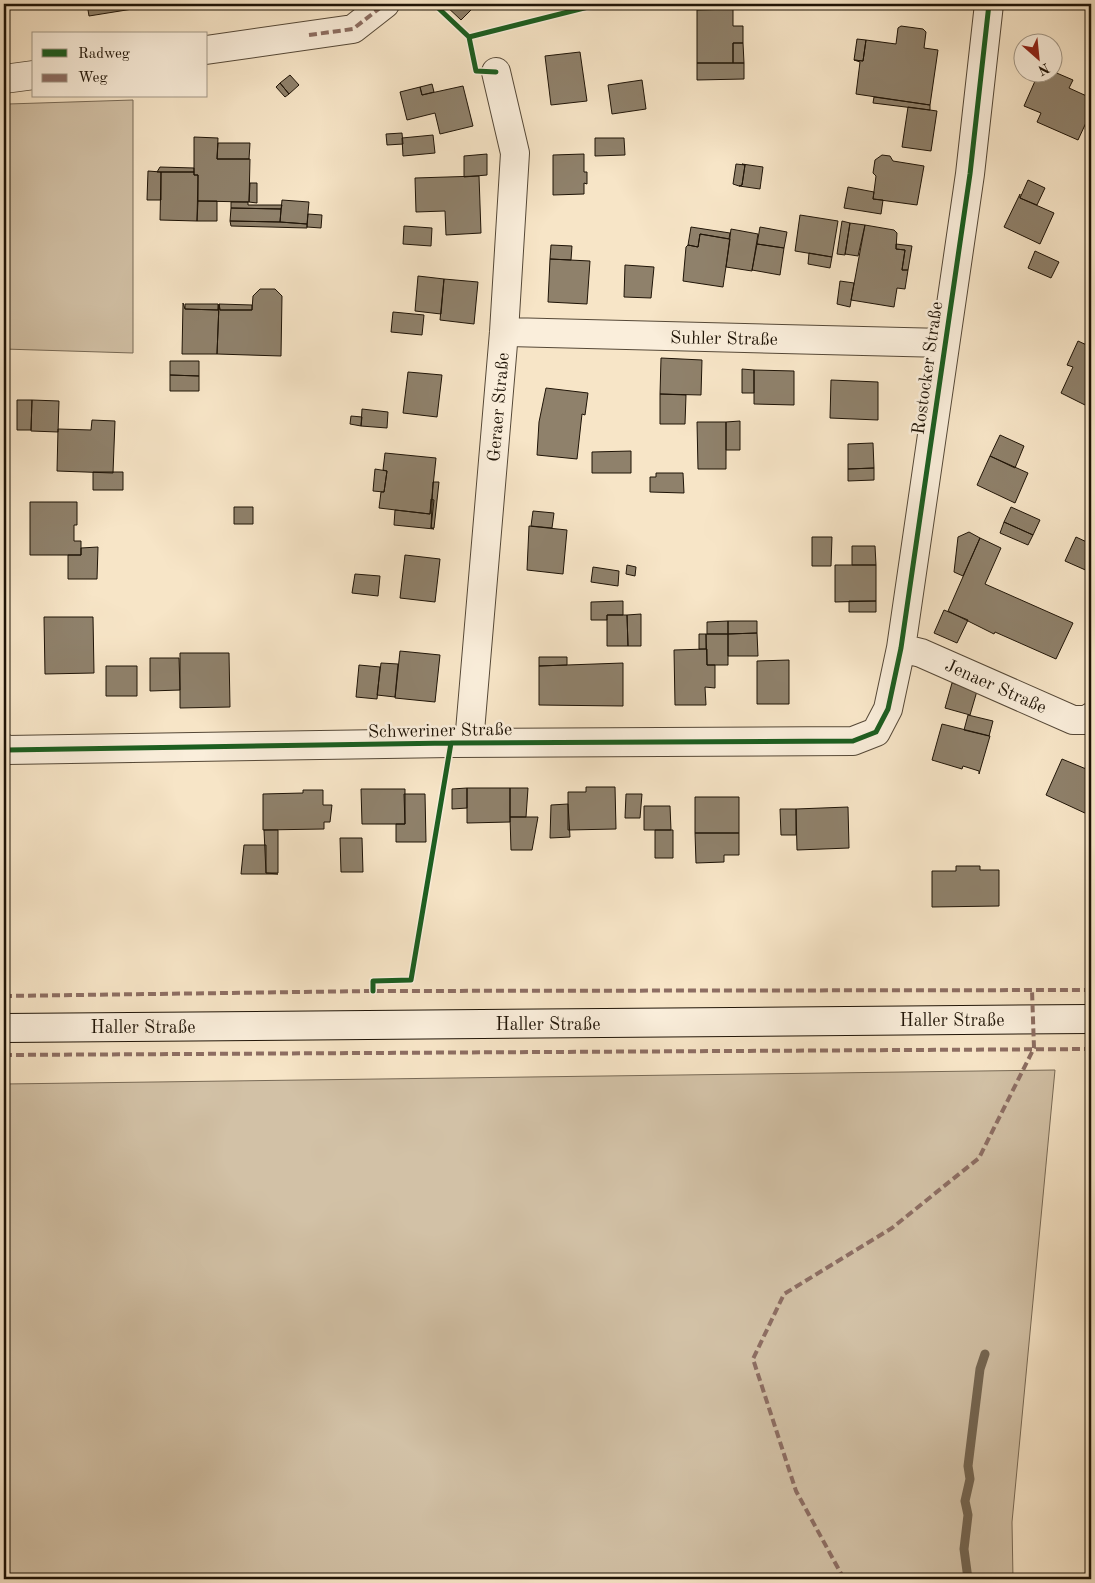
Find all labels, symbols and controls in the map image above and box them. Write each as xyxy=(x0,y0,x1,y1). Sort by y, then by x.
legend xyxy=(32,32,208,98)
north arrow xyxy=(1012,32,1062,82)
text: Radweg xyxy=(78,47,130,62)
text: N xyxy=(1035,60,1051,77)
text: Weg xyxy=(78,71,108,86)
street label: Rostocker Straße xyxy=(910,300,946,436)
street label: Suhler Straße xyxy=(670,329,778,349)
street label: Geraer Straße xyxy=(485,352,513,463)
street label: Jenaer Straße xyxy=(942,657,1049,717)
street label: Schweriner Straße xyxy=(368,721,512,741)
street label: Haller Straße xyxy=(900,1012,1004,1030)
street label: Haller Straße xyxy=(496,1016,600,1034)
street label: Haller Straße xyxy=(91,1019,195,1037)

